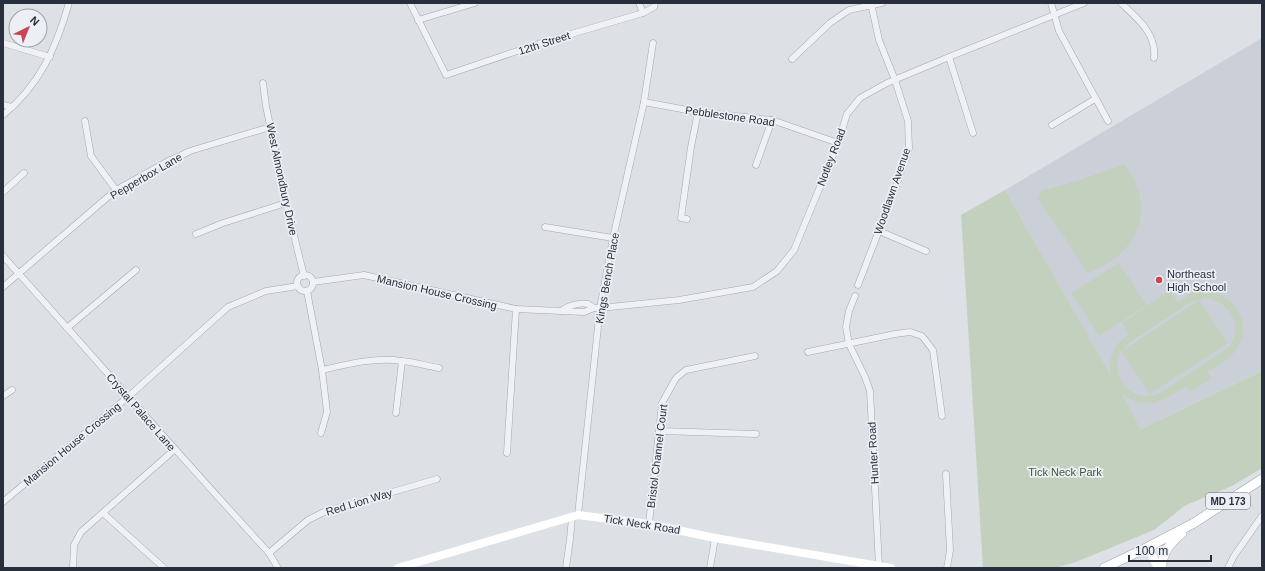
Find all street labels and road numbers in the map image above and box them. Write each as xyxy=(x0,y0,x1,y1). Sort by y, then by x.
street label: 12th Street xyxy=(517,29,571,57)
street label: Pebblestone Road xyxy=(684,104,776,128)
street label: West Almondbury Drive xyxy=(264,122,300,236)
street label: Notley Road xyxy=(815,127,847,187)
street label: Woodlawn Avenue xyxy=(872,146,912,236)
street label: Pepperbox Lane xyxy=(108,151,184,201)
street label: Kings Bench Place xyxy=(593,231,621,325)
street label: Mansion House Crossing xyxy=(376,272,498,312)
street label: Crystal Palace Lane xyxy=(104,371,178,453)
street label: Mansion House Crossing xyxy=(21,400,123,488)
street label: Bristol Channel Court xyxy=(645,403,669,509)
street label: Hunter Road xyxy=(865,422,881,484)
street label: Red Lion Way xyxy=(324,486,394,518)
road number: MD 173 xyxy=(1206,493,1250,509)
street label: Tick Neck Road xyxy=(603,512,681,536)

